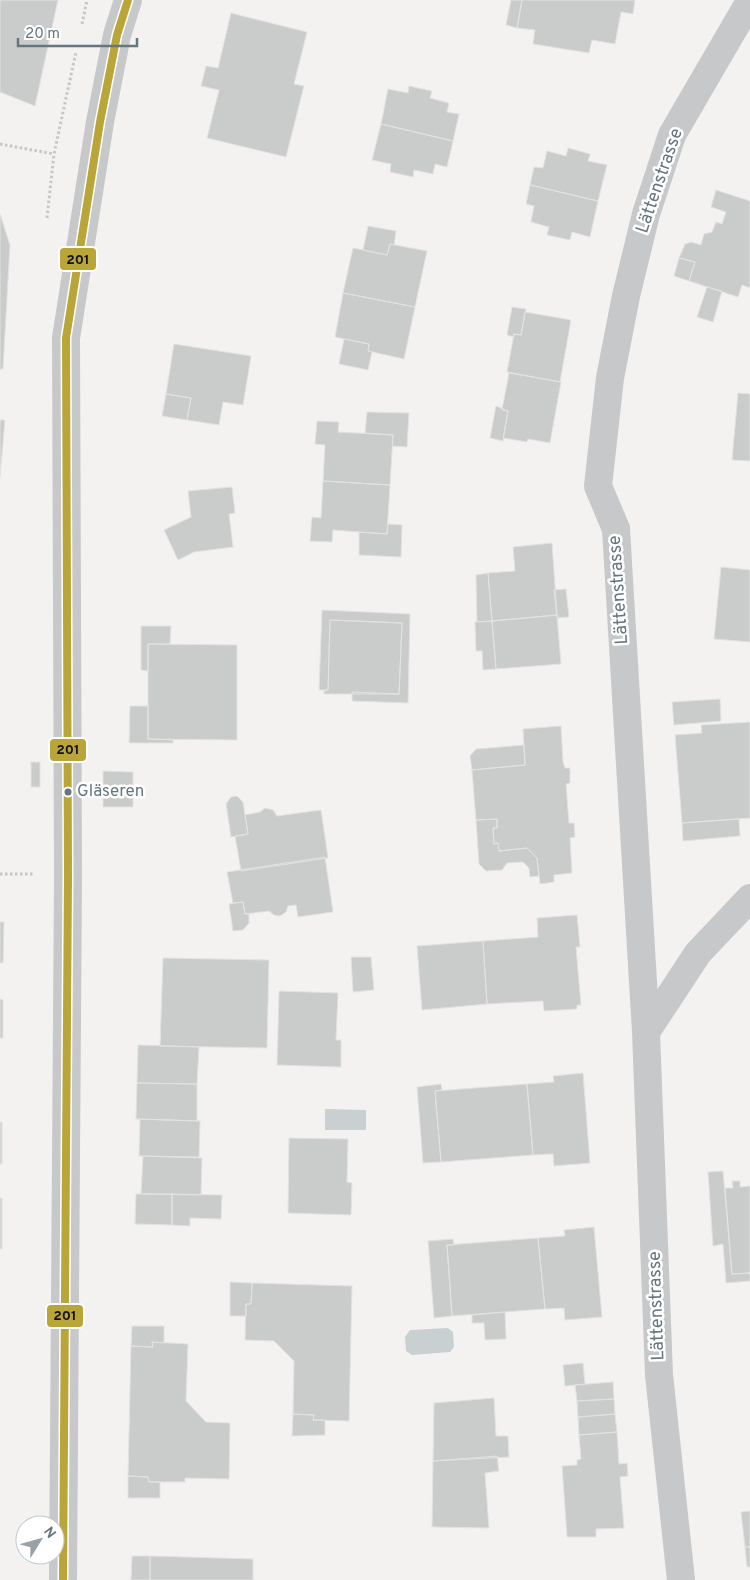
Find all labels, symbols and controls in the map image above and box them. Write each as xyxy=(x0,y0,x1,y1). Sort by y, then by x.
scale bar xyxy=(18,15,136,47)
text: 20 m xyxy=(25,25,60,44)
street label: Lättenstrasse xyxy=(631,125,689,237)
line badge: 201 xyxy=(59,247,97,271)
text: 201 xyxy=(66,252,90,269)
street label: Lättenstrasse xyxy=(604,535,634,645)
line badge: 201 xyxy=(49,738,87,762)
text: 201 xyxy=(56,742,80,759)
place label: Gläseren xyxy=(77,781,144,803)
marker: Gläseren xyxy=(63,787,73,797)
street label: Lättenstrasse xyxy=(644,1251,670,1361)
line badge: 201 xyxy=(46,1304,84,1328)
text: 201 xyxy=(53,1308,77,1325)
north arrow xyxy=(15,1515,65,1565)
text: N xyxy=(39,1524,59,1542)

